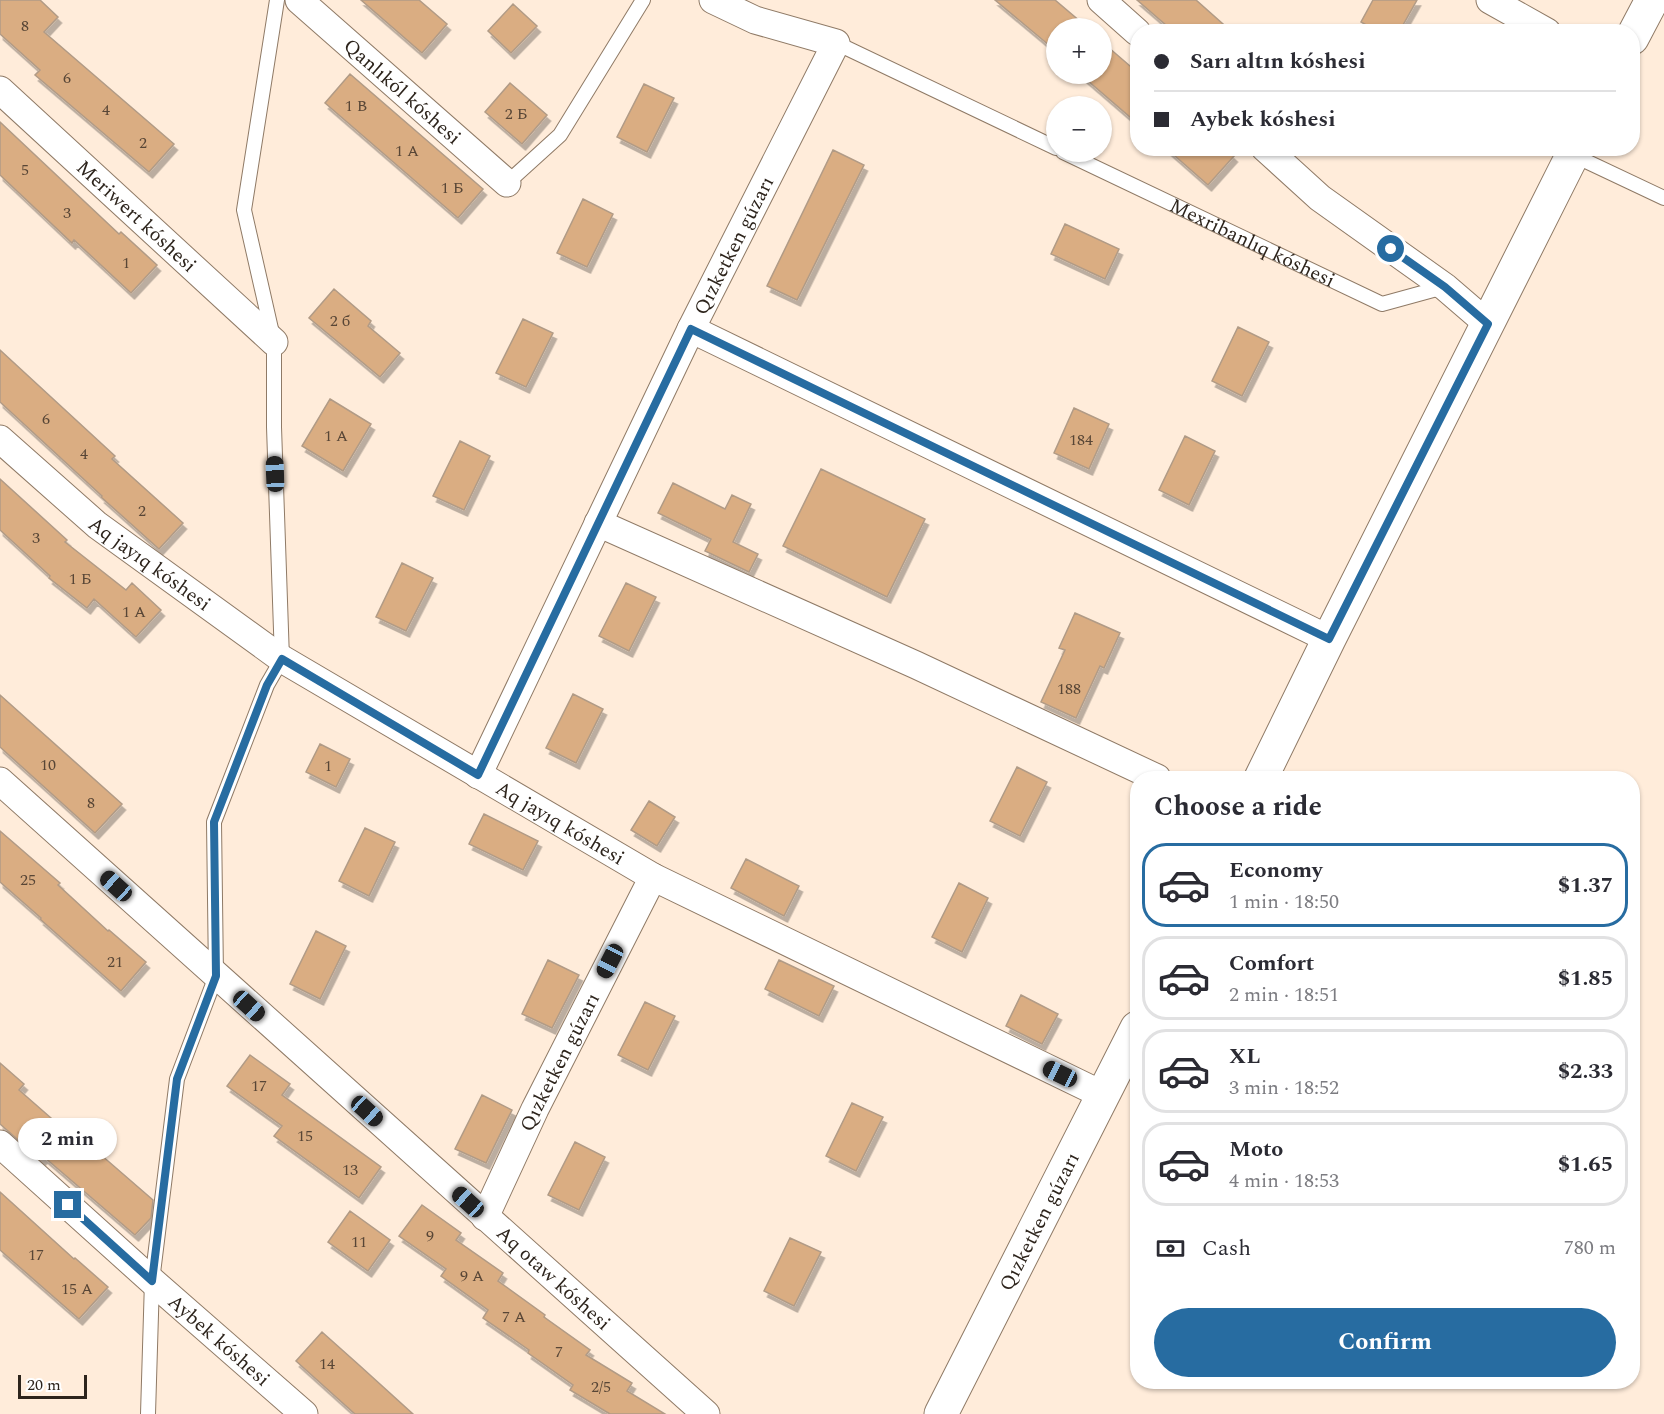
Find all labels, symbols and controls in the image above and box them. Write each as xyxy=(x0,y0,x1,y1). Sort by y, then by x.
house number: 8 xyxy=(21,14,29,38)
map controls xyxy=(1046,18,1112,162)
button: + xyxy=(1046,18,1112,84)
street label: Qanlıkól kóshesi xyxy=(336,32,468,152)
text: Sarı altın kóshesi xyxy=(1190,45,1366,78)
house number: 6 xyxy=(63,66,71,90)
house number: 1 В xyxy=(345,94,367,118)
button: − xyxy=(1046,96,1112,162)
house number: 4 xyxy=(102,98,110,122)
house number: 2 Б xyxy=(505,102,527,126)
text: Aybek kóshesi xyxy=(1190,103,1335,136)
house number: 2 xyxy=(139,131,147,155)
house number: 1 А xyxy=(395,139,419,163)
street label: Meriwert kóshesi xyxy=(69,153,203,280)
house number: 5 xyxy=(21,158,29,182)
street label: Qızketken gúzarı xyxy=(686,171,782,321)
house number: 1 Б xyxy=(441,176,463,200)
street label: Mexribanlıq kóshesi xyxy=(1164,191,1340,296)
house number: 3 xyxy=(63,201,71,225)
route start xyxy=(1377,235,1404,262)
house number: 1 xyxy=(122,251,130,275)
house number: 2 б xyxy=(330,309,350,333)
house number: 6 xyxy=(42,407,50,431)
house number: 1 А xyxy=(324,424,348,448)
house number: 184 xyxy=(1069,428,1093,452)
house number: 4 xyxy=(80,442,88,466)
car xyxy=(265,456,285,492)
house number: 2 xyxy=(138,499,146,523)
street label: Aq jayıq kóshesi xyxy=(82,509,217,619)
house number: 3 xyxy=(32,526,40,550)
house number: 1 Б xyxy=(69,567,91,591)
house number: 1 А xyxy=(122,600,146,624)
house number: 188 xyxy=(1057,677,1081,701)
house number: 10 xyxy=(40,753,56,777)
house number: 1 xyxy=(324,754,332,778)
street label: Aq jayıq kóshesi xyxy=(490,774,630,873)
text: Choose a ride xyxy=(1154,786,1322,828)
house number: 8 xyxy=(87,791,95,815)
text: Economy xyxy=(1229,854,1322,887)
icon: car xyxy=(1157,858,1211,912)
car xyxy=(97,867,135,905)
house number: 25 xyxy=(20,868,36,892)
text: $1.37 xyxy=(1558,869,1613,902)
text: 1 min · 18:50 xyxy=(1229,887,1339,917)
car xyxy=(594,941,626,981)
text: Comfort xyxy=(1229,947,1314,980)
house number: 21 xyxy=(107,950,123,974)
icon: car xyxy=(1157,951,1211,1005)
text: $1.85 xyxy=(1558,962,1613,995)
text: 2 min · 18:51 xyxy=(1229,980,1339,1010)
car xyxy=(230,987,268,1025)
street label: Qızketken gúzarı xyxy=(513,988,608,1137)
text: XL xyxy=(1229,1040,1260,1073)
icon: car xyxy=(1157,1044,1211,1098)
text: $2.33 xyxy=(1558,1055,1613,1088)
car xyxy=(1040,1058,1080,1090)
text: 3 min · 18:52 xyxy=(1229,1073,1339,1103)
house number: 17 xyxy=(251,1074,267,1098)
car xyxy=(348,1092,386,1130)
callout: 2 min xyxy=(19,1118,118,1160)
text: 2 min xyxy=(41,1124,94,1154)
house number: 15 xyxy=(297,1124,313,1148)
text: Moto xyxy=(1229,1133,1283,1166)
icon: car xyxy=(1157,1137,1211,1191)
street label: Qızketken gúzarı xyxy=(992,1147,1088,1297)
text: $1.65 xyxy=(1558,1148,1613,1181)
house number: 13 xyxy=(342,1158,358,1182)
text: 4 min · 18:53 xyxy=(1229,1166,1339,1196)
car xyxy=(449,1183,487,1221)
route end xyxy=(54,1191,81,1218)
street label: Aq otaw kóshesi xyxy=(489,1219,617,1338)
house number: 9 xyxy=(426,1224,434,1248)
house number: 11 xyxy=(351,1230,367,1254)
icon: cash xyxy=(1154,1232,1187,1265)
text: Cash xyxy=(1202,1232,1251,1265)
text: 780 m xyxy=(1564,1233,1616,1263)
house number: 17 xyxy=(28,1243,44,1267)
house number: 9 А xyxy=(460,1264,484,1288)
house number: 15 А xyxy=(61,1277,93,1301)
street label: Aybek kóshesi xyxy=(161,1287,276,1394)
house number: 7 А xyxy=(502,1305,526,1329)
button: Confirm xyxy=(1154,1308,1616,1377)
house number: 7 xyxy=(555,1340,563,1364)
house number: 14 xyxy=(319,1352,335,1376)
scale bar xyxy=(18,1372,87,1400)
text: 20 m xyxy=(27,1373,61,1397)
house number: 2/5 xyxy=(591,1375,611,1399)

